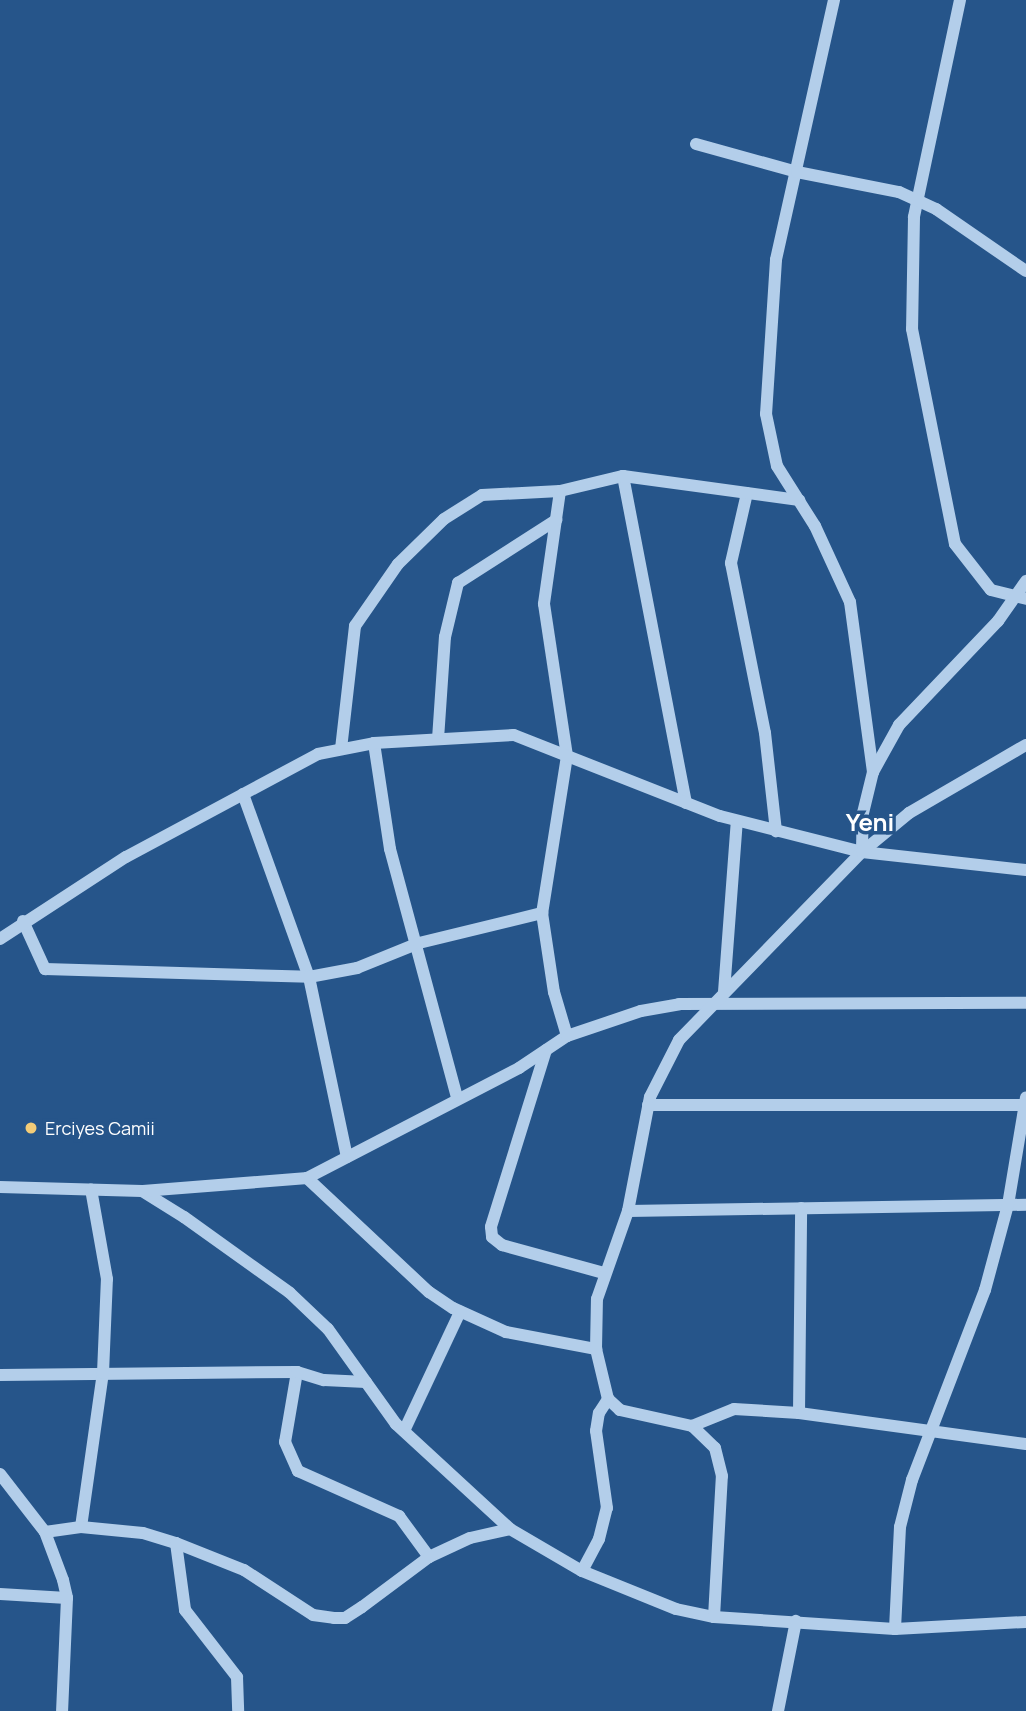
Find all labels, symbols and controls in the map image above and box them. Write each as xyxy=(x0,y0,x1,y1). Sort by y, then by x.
district label: Yeni xyxy=(846,808,894,836)
place label: Erciyes Camii xyxy=(45,1117,155,1139)
marker: Erciyes Camii xyxy=(23,1120,39,1136)

